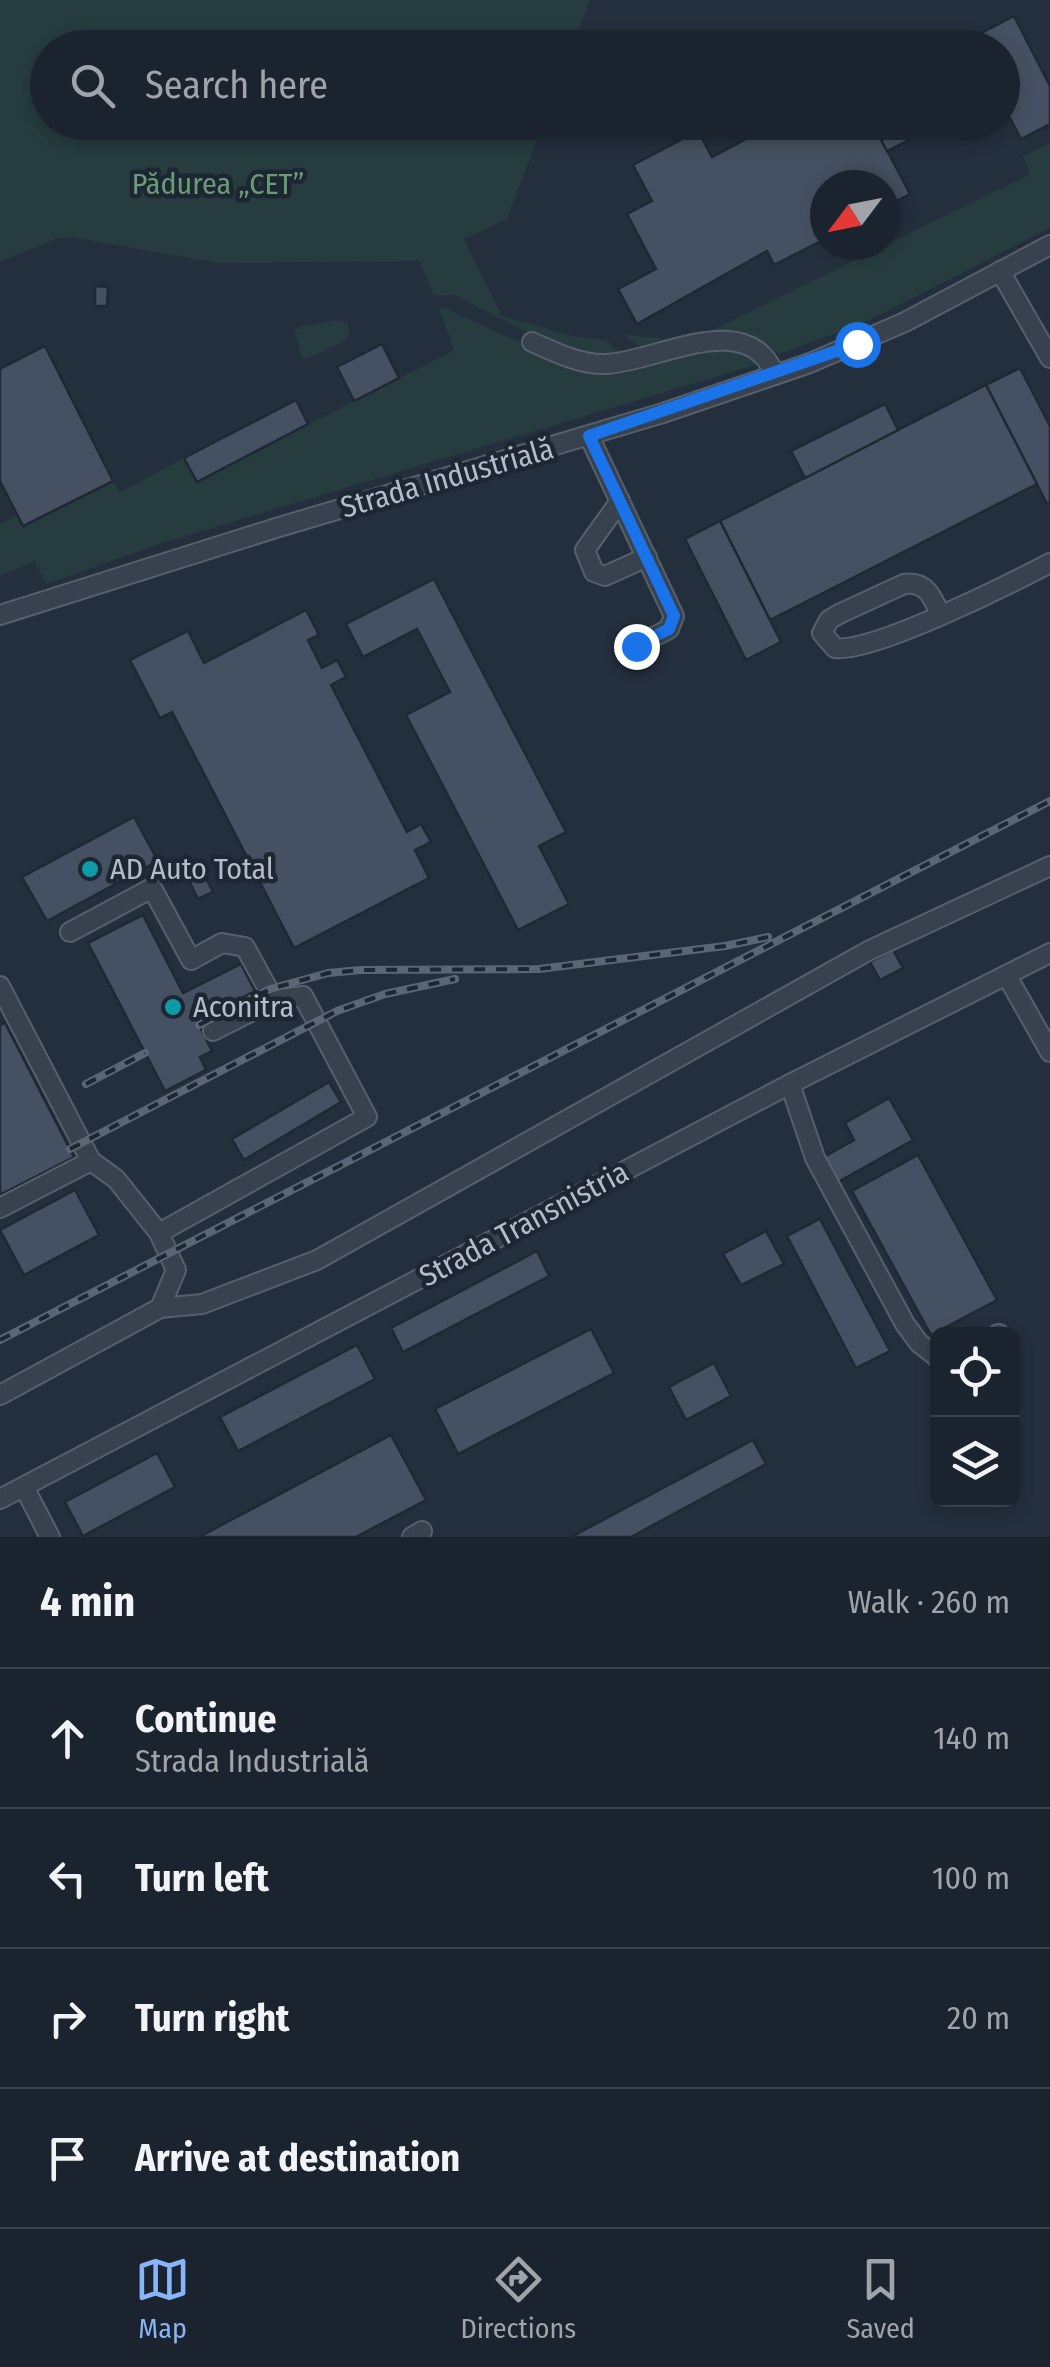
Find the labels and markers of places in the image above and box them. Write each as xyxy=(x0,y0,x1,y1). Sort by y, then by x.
place label: AD Auto Total xyxy=(110,851,274,887)
marker: AD Auto Total xyxy=(79,858,101,880)
place label: Aconitra xyxy=(193,989,294,1025)
marker: Aconitra xyxy=(162,996,184,1018)

